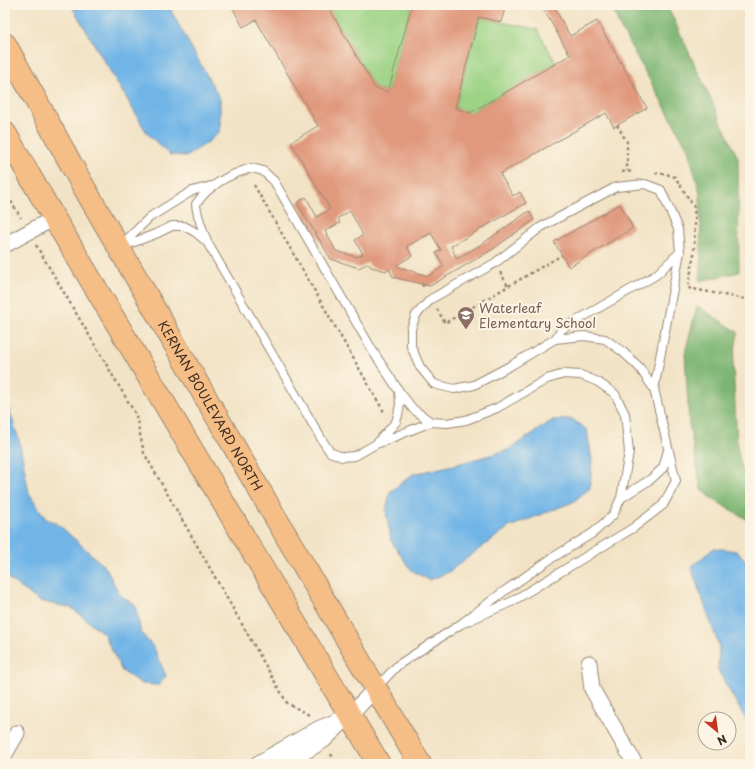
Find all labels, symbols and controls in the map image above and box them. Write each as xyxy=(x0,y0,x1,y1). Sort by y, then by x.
place label: Waterleaf Elementary School xyxy=(479,298,596,332)
school or university icon: Waterleaf Elementary School xyxy=(456,305,476,330)
street label: KERNAN BOULEVARD NORTH xyxy=(154,317,268,494)
north arrow xyxy=(697,711,737,751)
text: N xyxy=(714,731,730,750)

